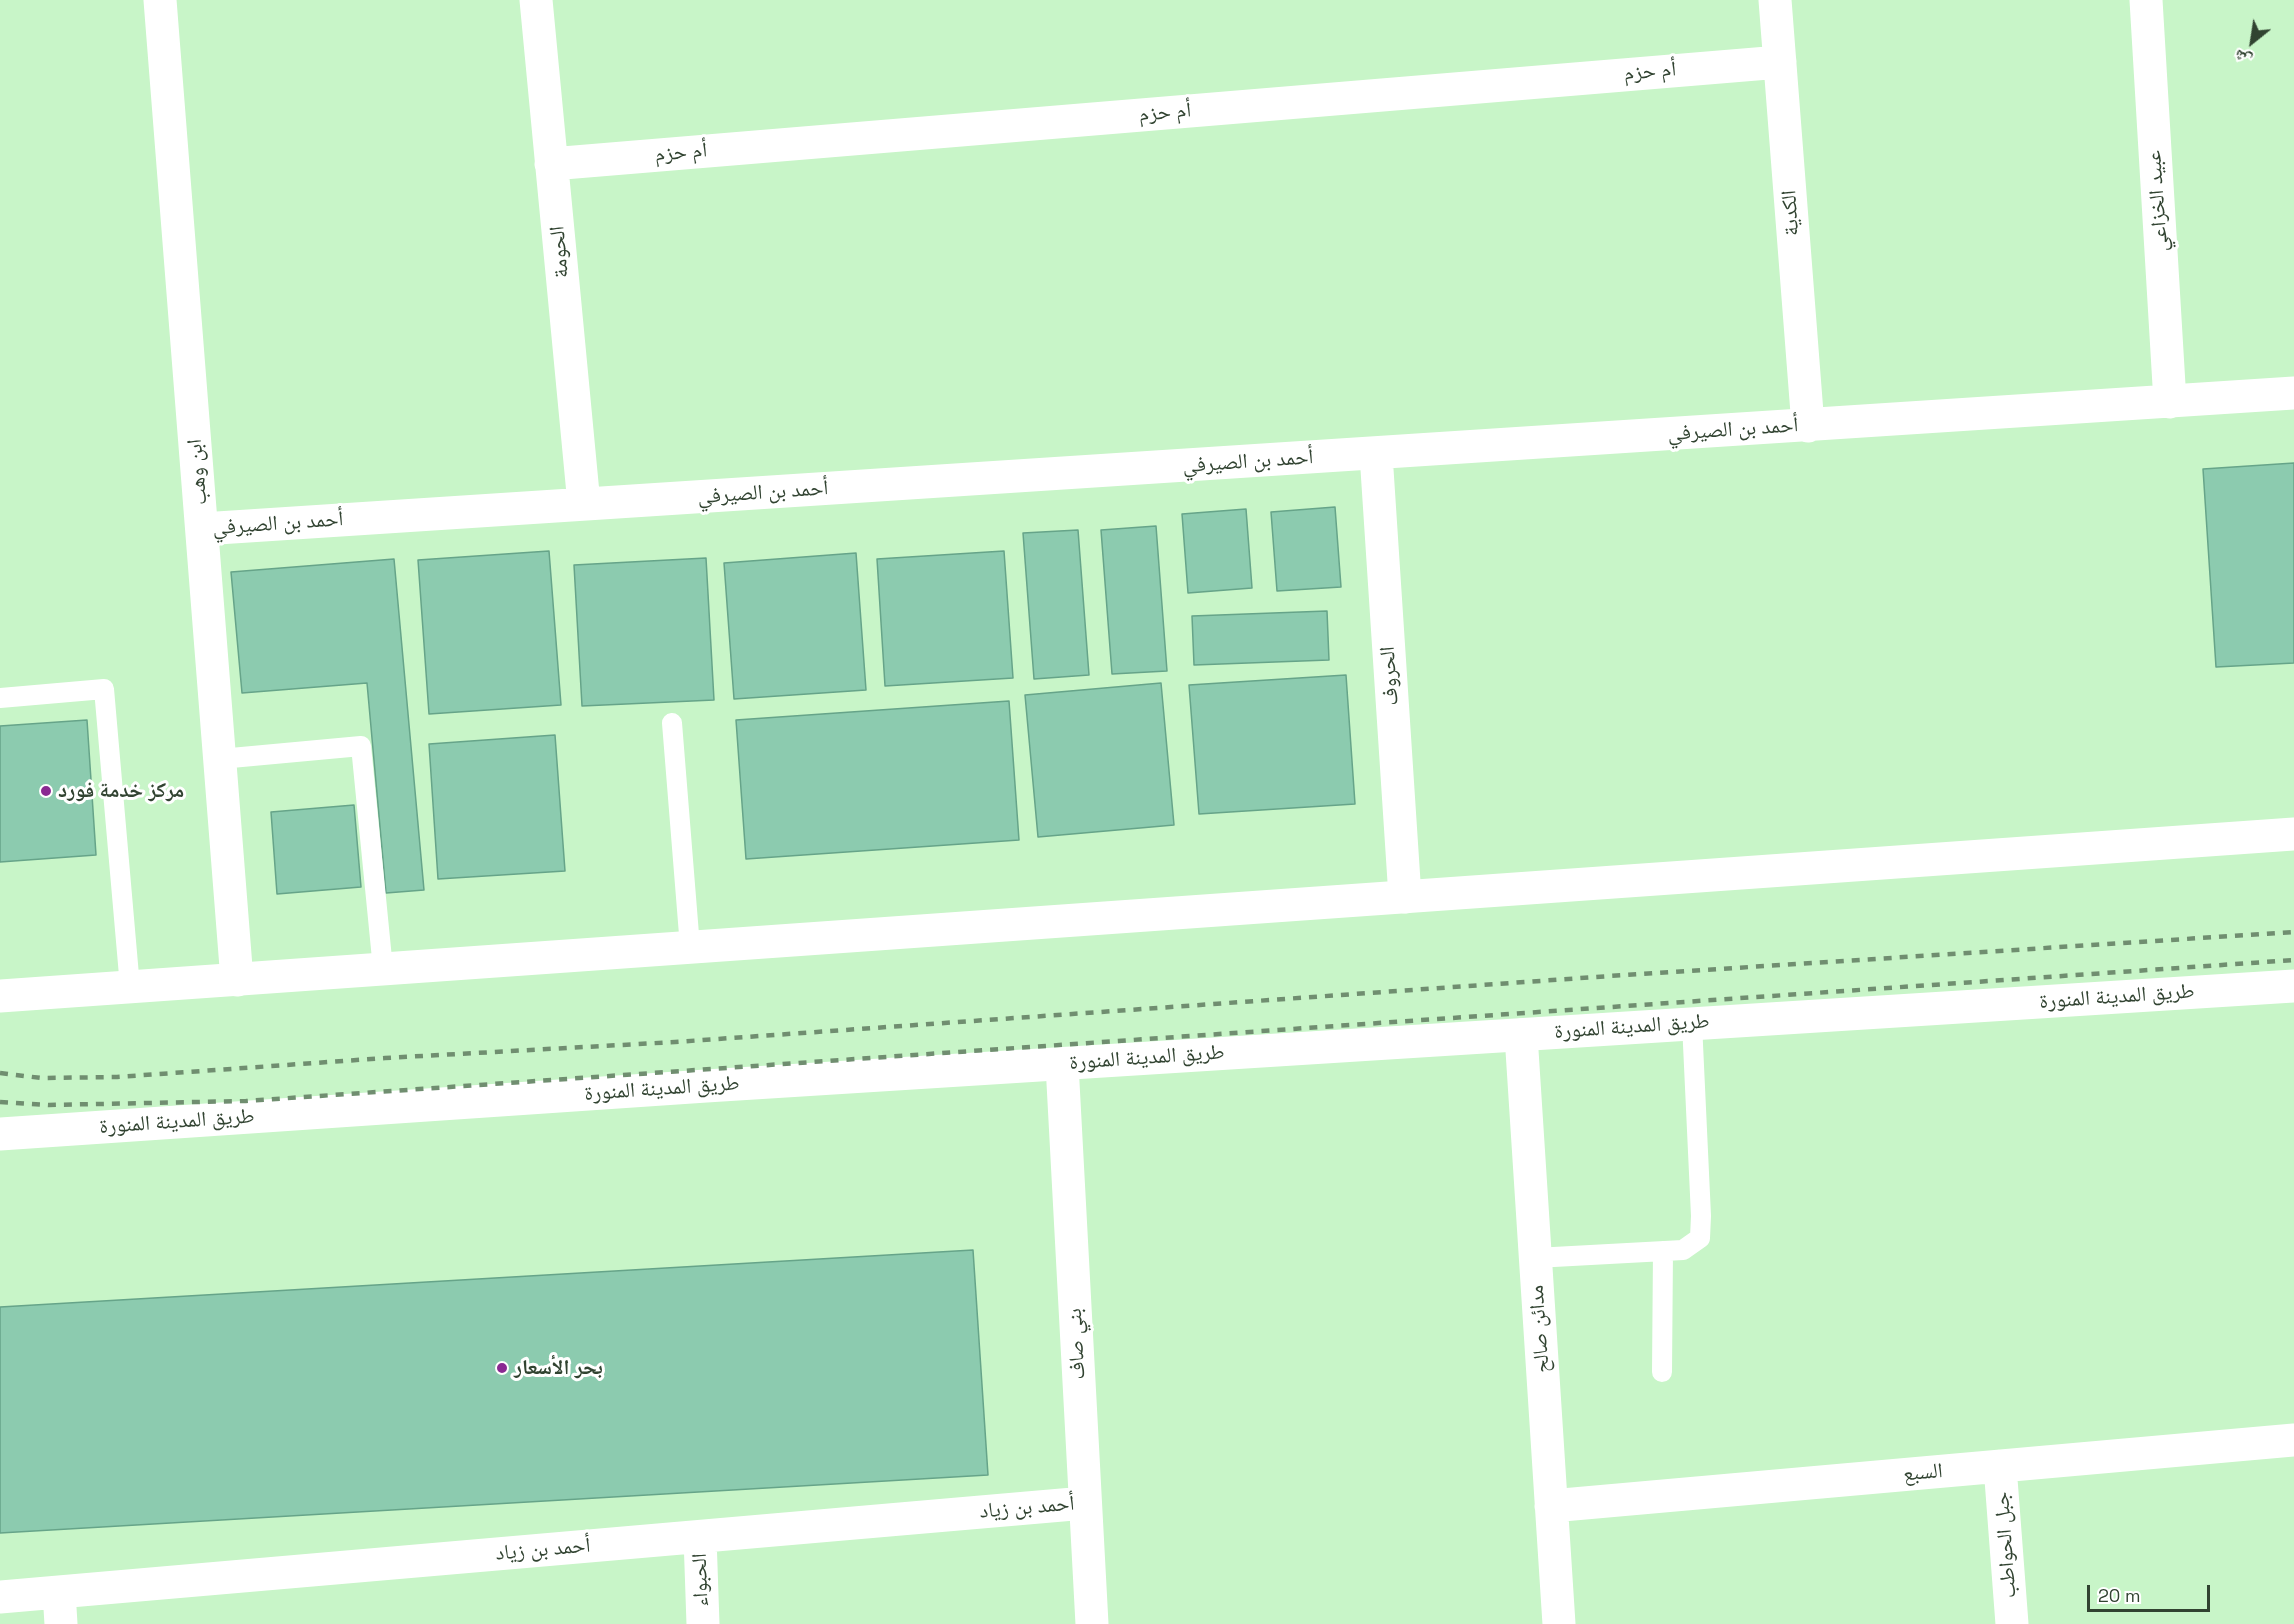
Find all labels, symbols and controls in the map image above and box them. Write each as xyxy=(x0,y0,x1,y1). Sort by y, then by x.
north arrow xyxy=(2222,12,2282,72)
text: ش xyxy=(2230,45,2255,71)
street label: أم حزم xyxy=(1623,57,1677,87)
street label: أم حزم xyxy=(1138,98,1192,128)
street label: أم حزم xyxy=(654,138,708,168)
street label: عبيد الخزاعي xyxy=(2142,149,2174,253)
street label: الكدية xyxy=(1777,189,1805,237)
street label: الحومة xyxy=(545,225,575,279)
street label: أحمد بن الصيرفي xyxy=(1667,413,1799,447)
street label: ابن وهب xyxy=(183,438,213,506)
street label: أحمد بن الصيرفي xyxy=(1182,445,1314,479)
street label: أحمد بن الصيرفي xyxy=(697,476,829,510)
street label: أحمد بن الصيرفي xyxy=(212,507,344,541)
street label: الحروف xyxy=(1375,645,1405,707)
place label: مركز خدمة فورد xyxy=(58,778,184,804)
marker: مركز خدمة فورد xyxy=(39,784,53,798)
street label: طريق المدينة المنورة xyxy=(2039,979,2195,1015)
street label: طريق المدينة المنورة xyxy=(1554,1009,1710,1045)
street label: طريق المدينة المنورة xyxy=(1069,1040,1225,1076)
street label: طريق المدينة المنورة xyxy=(584,1071,740,1107)
street label: طريق المدينة المنورة xyxy=(99,1104,255,1140)
street label: مدائن صالح xyxy=(1524,1284,1556,1374)
street label: بني صاف xyxy=(1063,1308,1091,1380)
place label: بحر الأسعار xyxy=(514,1355,603,1381)
marker: بحر الأسعار xyxy=(495,1361,509,1375)
street label: السبع xyxy=(1902,1459,1944,1487)
street label: أحمد بن زياد xyxy=(979,1491,1075,1525)
street label: جبل الحواطب xyxy=(1990,1491,2022,1599)
street label: أحمد بن زياد xyxy=(495,1533,591,1567)
street label: الحبواء xyxy=(687,1553,715,1607)
scale bar xyxy=(2090,1573,2213,1611)
text: 20 m xyxy=(2098,1584,2141,1607)

